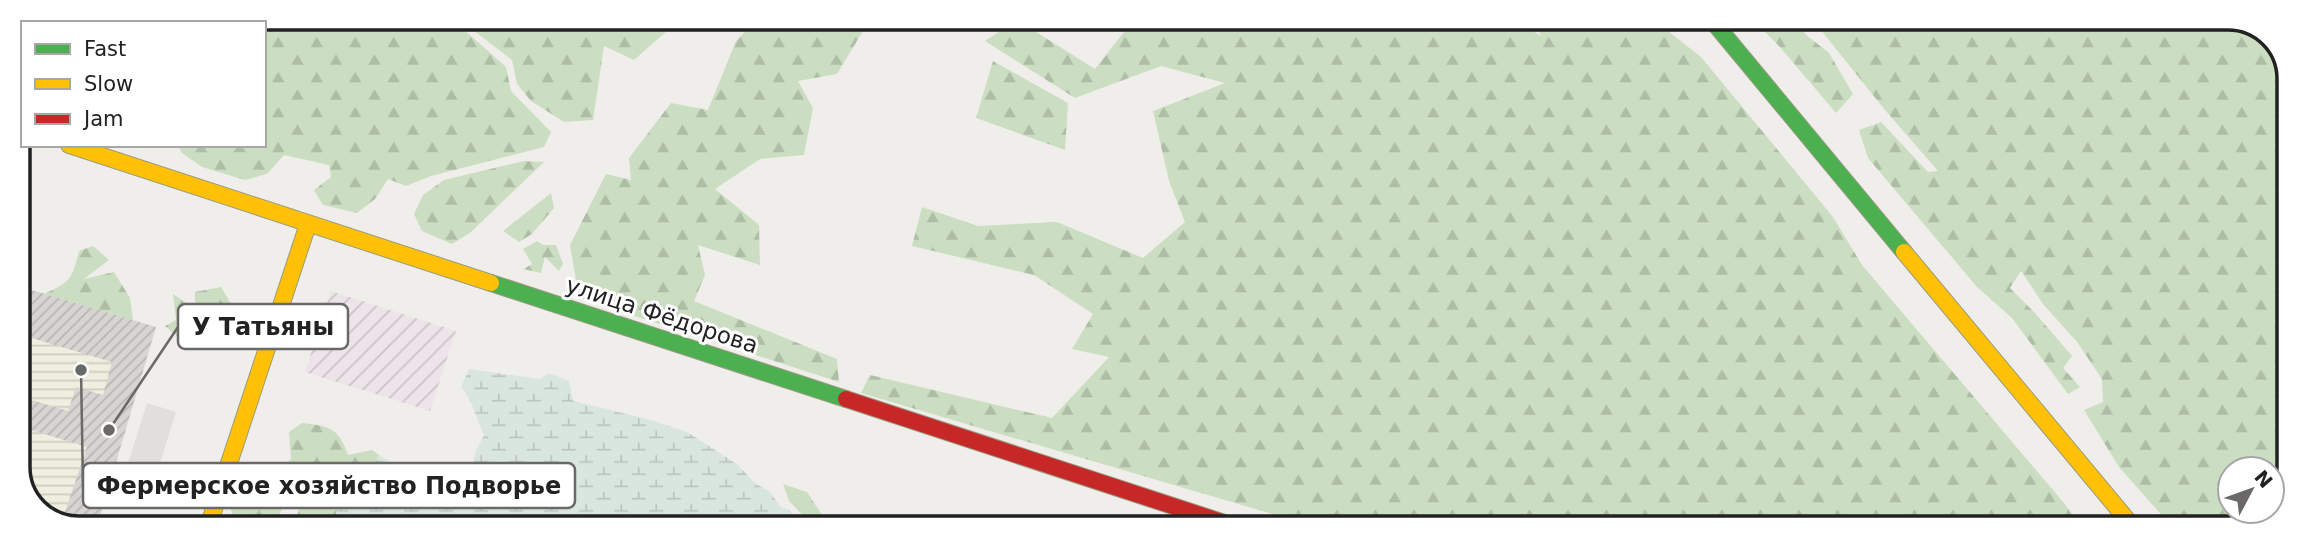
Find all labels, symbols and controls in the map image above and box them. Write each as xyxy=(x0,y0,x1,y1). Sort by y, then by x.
legend xyxy=(21,21,266,147)
text: Fast xyxy=(84,37,126,61)
text: Slow xyxy=(84,72,133,96)
text: Jam xyxy=(82,107,124,131)
street label: улица Фёдорова xyxy=(563,272,761,358)
callout: У Татьяны xyxy=(178,304,348,349)
text: У Татьяны xyxy=(192,313,334,341)
north arrow xyxy=(2216,455,2286,525)
callout: Фермерское хозяйство Подворье xyxy=(83,463,575,508)
text: N xyxy=(2250,466,2277,492)
text: Фермерское хозяйство Подворье xyxy=(97,472,561,500)

